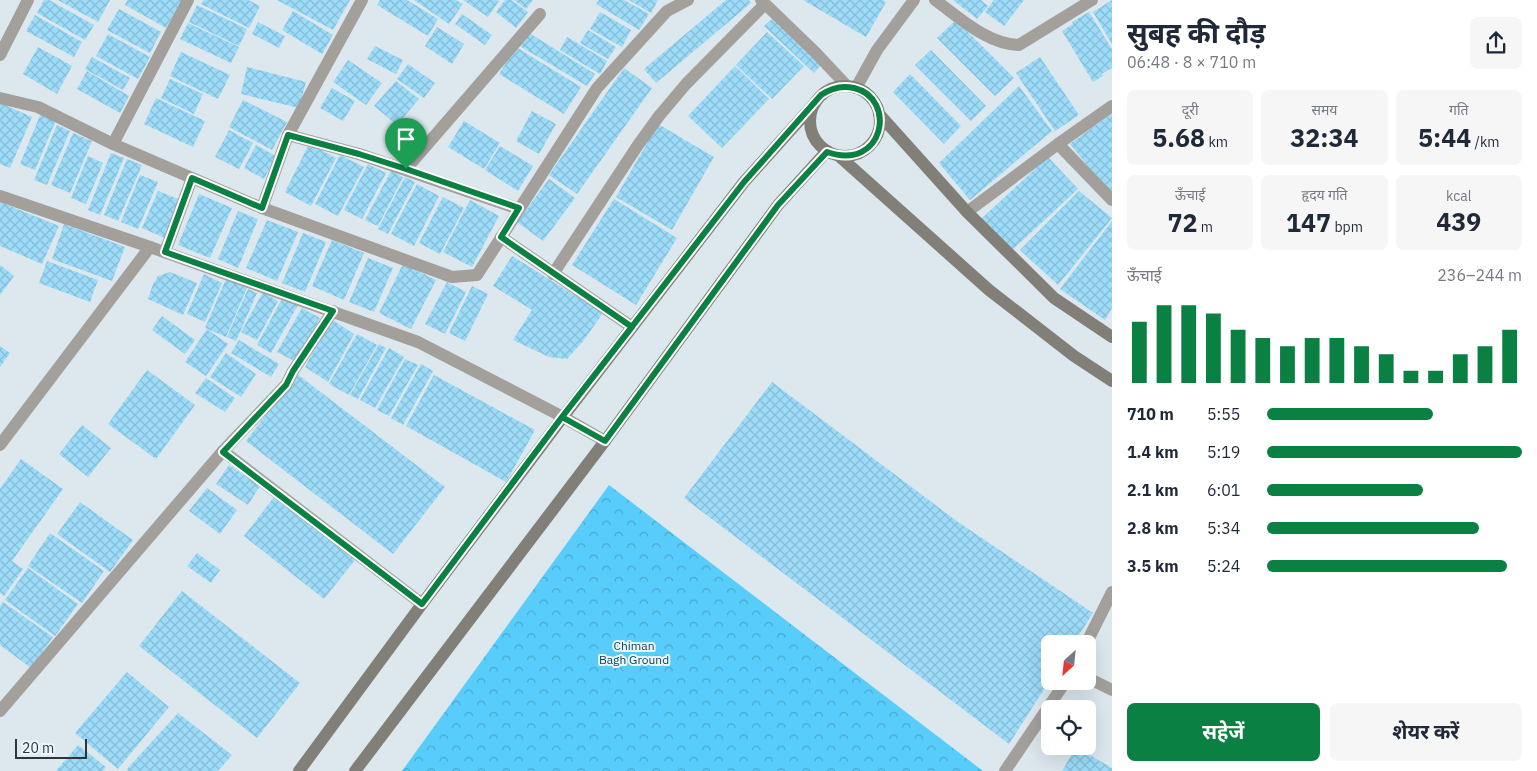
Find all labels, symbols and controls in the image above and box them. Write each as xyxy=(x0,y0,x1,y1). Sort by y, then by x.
text: सुबह की दौड़ xyxy=(1127,14,1265,51)
button: share xyxy=(1470,17,1522,69)
text: 06:48 · 8 × 710 m xyxy=(1127,52,1256,72)
text: दूरी xyxy=(1182,101,1199,119)
text: समय xyxy=(1312,101,1337,119)
text: गति xyxy=(1449,101,1469,119)
pin xyxy=(385,118,427,169)
text: 5.68 xyxy=(1152,121,1205,154)
text: 32:34 xyxy=(1290,121,1359,154)
text: 5:44 xyxy=(1418,121,1471,154)
icon: arrive xyxy=(392,125,420,153)
text: km xyxy=(1205,133,1228,151)
text: /km xyxy=(1471,133,1500,151)
text: ऊँचाई xyxy=(1175,186,1205,204)
text: हृदय गति xyxy=(1301,186,1348,204)
text: kcal xyxy=(1446,187,1472,205)
text: 439 xyxy=(1436,205,1481,238)
text: 72 xyxy=(1167,206,1197,239)
text: 147 xyxy=(1286,206,1331,239)
text: m xyxy=(1197,218,1213,236)
text: bpm xyxy=(1331,218,1363,236)
text: ऊँचाई xyxy=(1127,265,1162,285)
text: 236–244 m xyxy=(1437,265,1522,285)
text: 710 m xyxy=(1127,404,1174,424)
text: 5:55 xyxy=(1207,404,1240,424)
text: 1.4 km xyxy=(1127,442,1178,462)
text: 5:19 xyxy=(1207,442,1240,462)
text: 2.1 km xyxy=(1127,480,1178,500)
text: 6:01 xyxy=(1207,480,1240,500)
text: 2.8 km xyxy=(1127,518,1178,538)
text: 5:34 xyxy=(1207,518,1240,538)
text: 3.5 km xyxy=(1127,556,1178,576)
text: 5:24 xyxy=(1207,556,1240,576)
north arrow xyxy=(1041,635,1096,690)
map controls xyxy=(1041,635,1096,755)
park label: Chiman Bagh Ground xyxy=(599,638,669,667)
button: locate xyxy=(1041,700,1096,755)
button: सहेजें xyxy=(1127,703,1320,761)
button: शेयर करें xyxy=(1330,703,1522,761)
scale bar xyxy=(15,736,88,759)
text: 20 m xyxy=(22,739,54,757)

